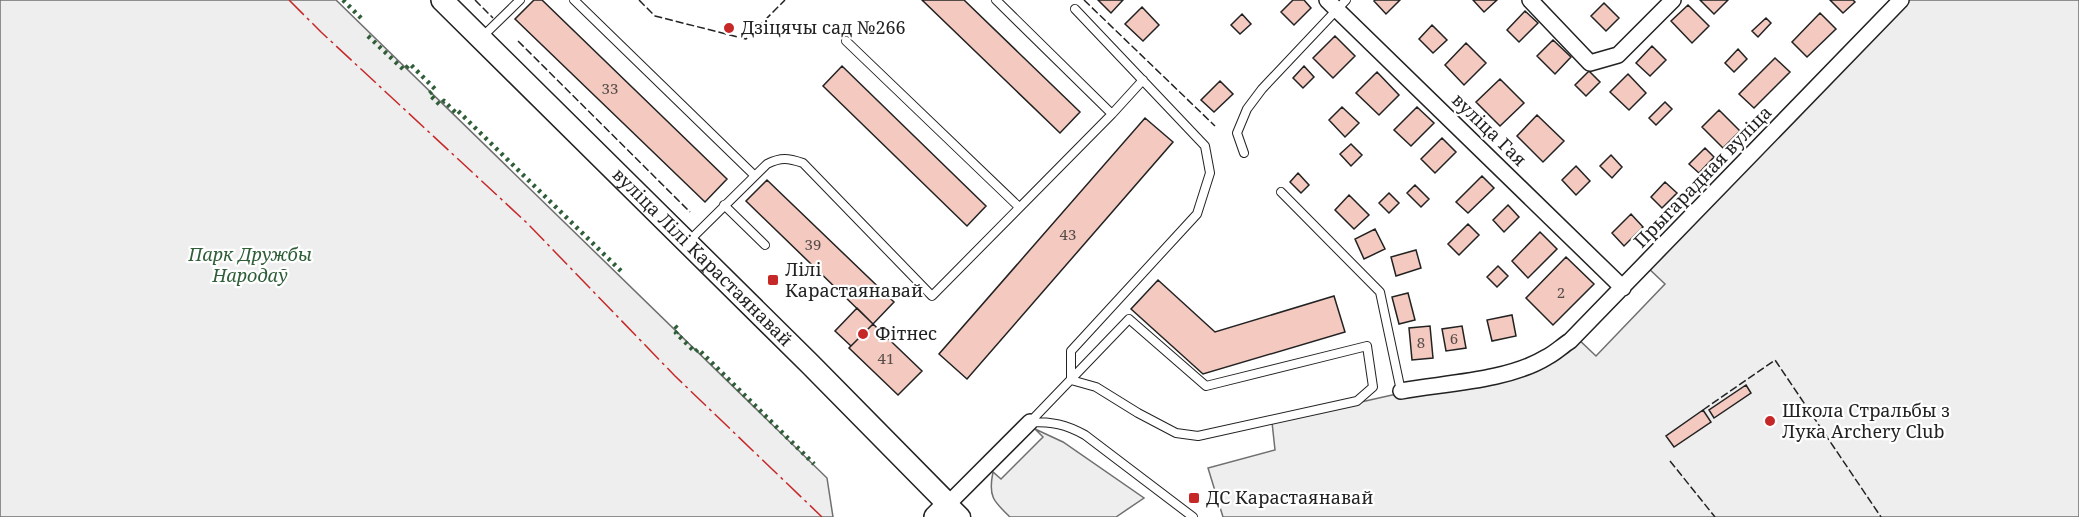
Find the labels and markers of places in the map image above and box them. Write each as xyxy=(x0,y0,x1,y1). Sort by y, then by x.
place label: Дзіцячы сад №266 xyxy=(741,15,906,39)
marker: Дзіцячы сад №266 xyxy=(722,21,736,35)
place label: Лілі Карастаянавай xyxy=(785,257,923,302)
marker: Лілі Карастаянавай xyxy=(766,273,780,287)
place label: Фітнес xyxy=(875,321,937,345)
marker: Фітнес xyxy=(856,327,870,341)
place label: Школа Стральбы з Лука Archery Club xyxy=(1782,398,1950,443)
marker: Школа Стральбы з Лука Archery Club xyxy=(1763,414,1777,428)
place label: ДС Карастаянавай xyxy=(1206,485,1373,509)
marker: ДС Карастаянавай xyxy=(1187,491,1201,505)

